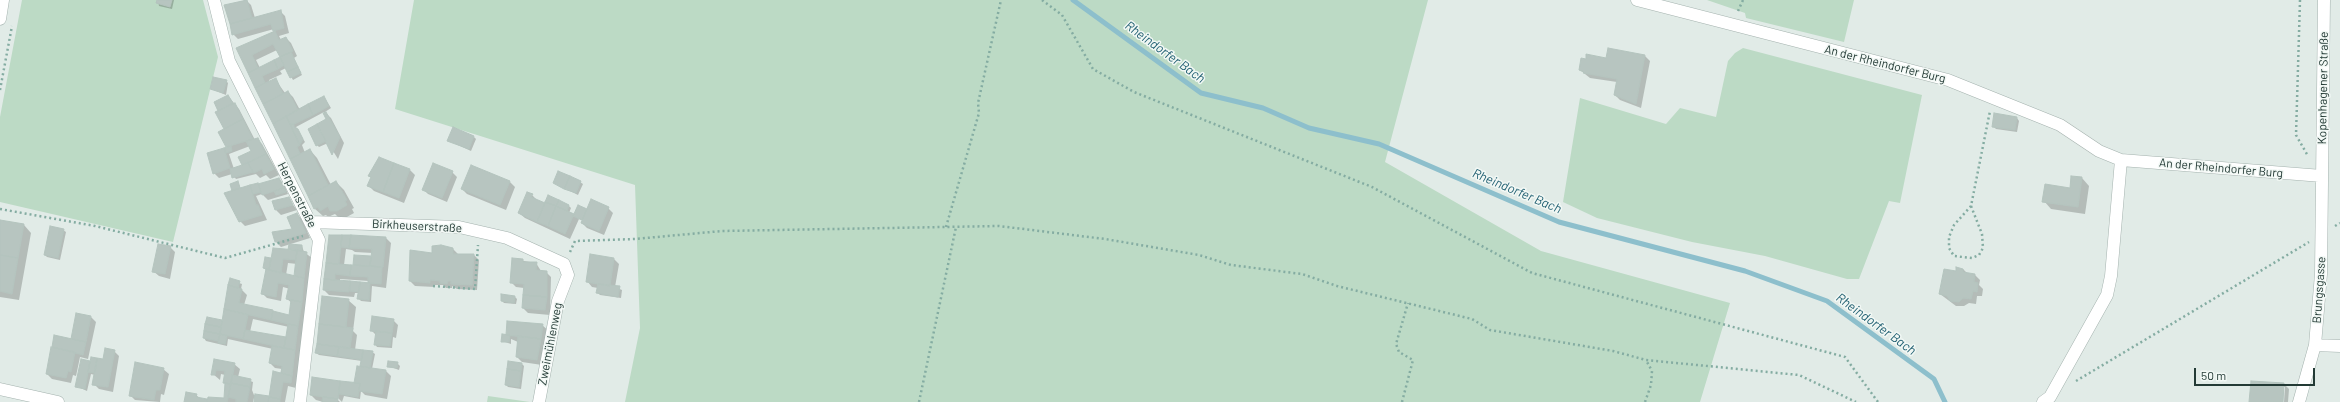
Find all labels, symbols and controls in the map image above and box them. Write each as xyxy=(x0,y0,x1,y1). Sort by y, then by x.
water label: Rheindorfer Bach xyxy=(1122,18,1208,86)
street label: Kopenhagener Straße xyxy=(2315,31,2331,145)
street label: An der Rheindorfer Burg xyxy=(1823,42,1947,86)
street label: An der Rheindorfer Burg xyxy=(2158,155,2284,181)
street label: Herpenstraße xyxy=(274,160,320,230)
water label: Rheindorfer Bach xyxy=(1470,165,1564,217)
street label: Birkheuserstraße xyxy=(372,216,462,236)
street label: Brungsgasse xyxy=(2309,256,2329,324)
water label: Rheindorfer Bach xyxy=(1833,290,1919,358)
street label: Zweimühlenweg xyxy=(535,301,565,387)
scale bar xyxy=(2196,360,2317,386)
text: 50 m xyxy=(2201,368,2226,382)

